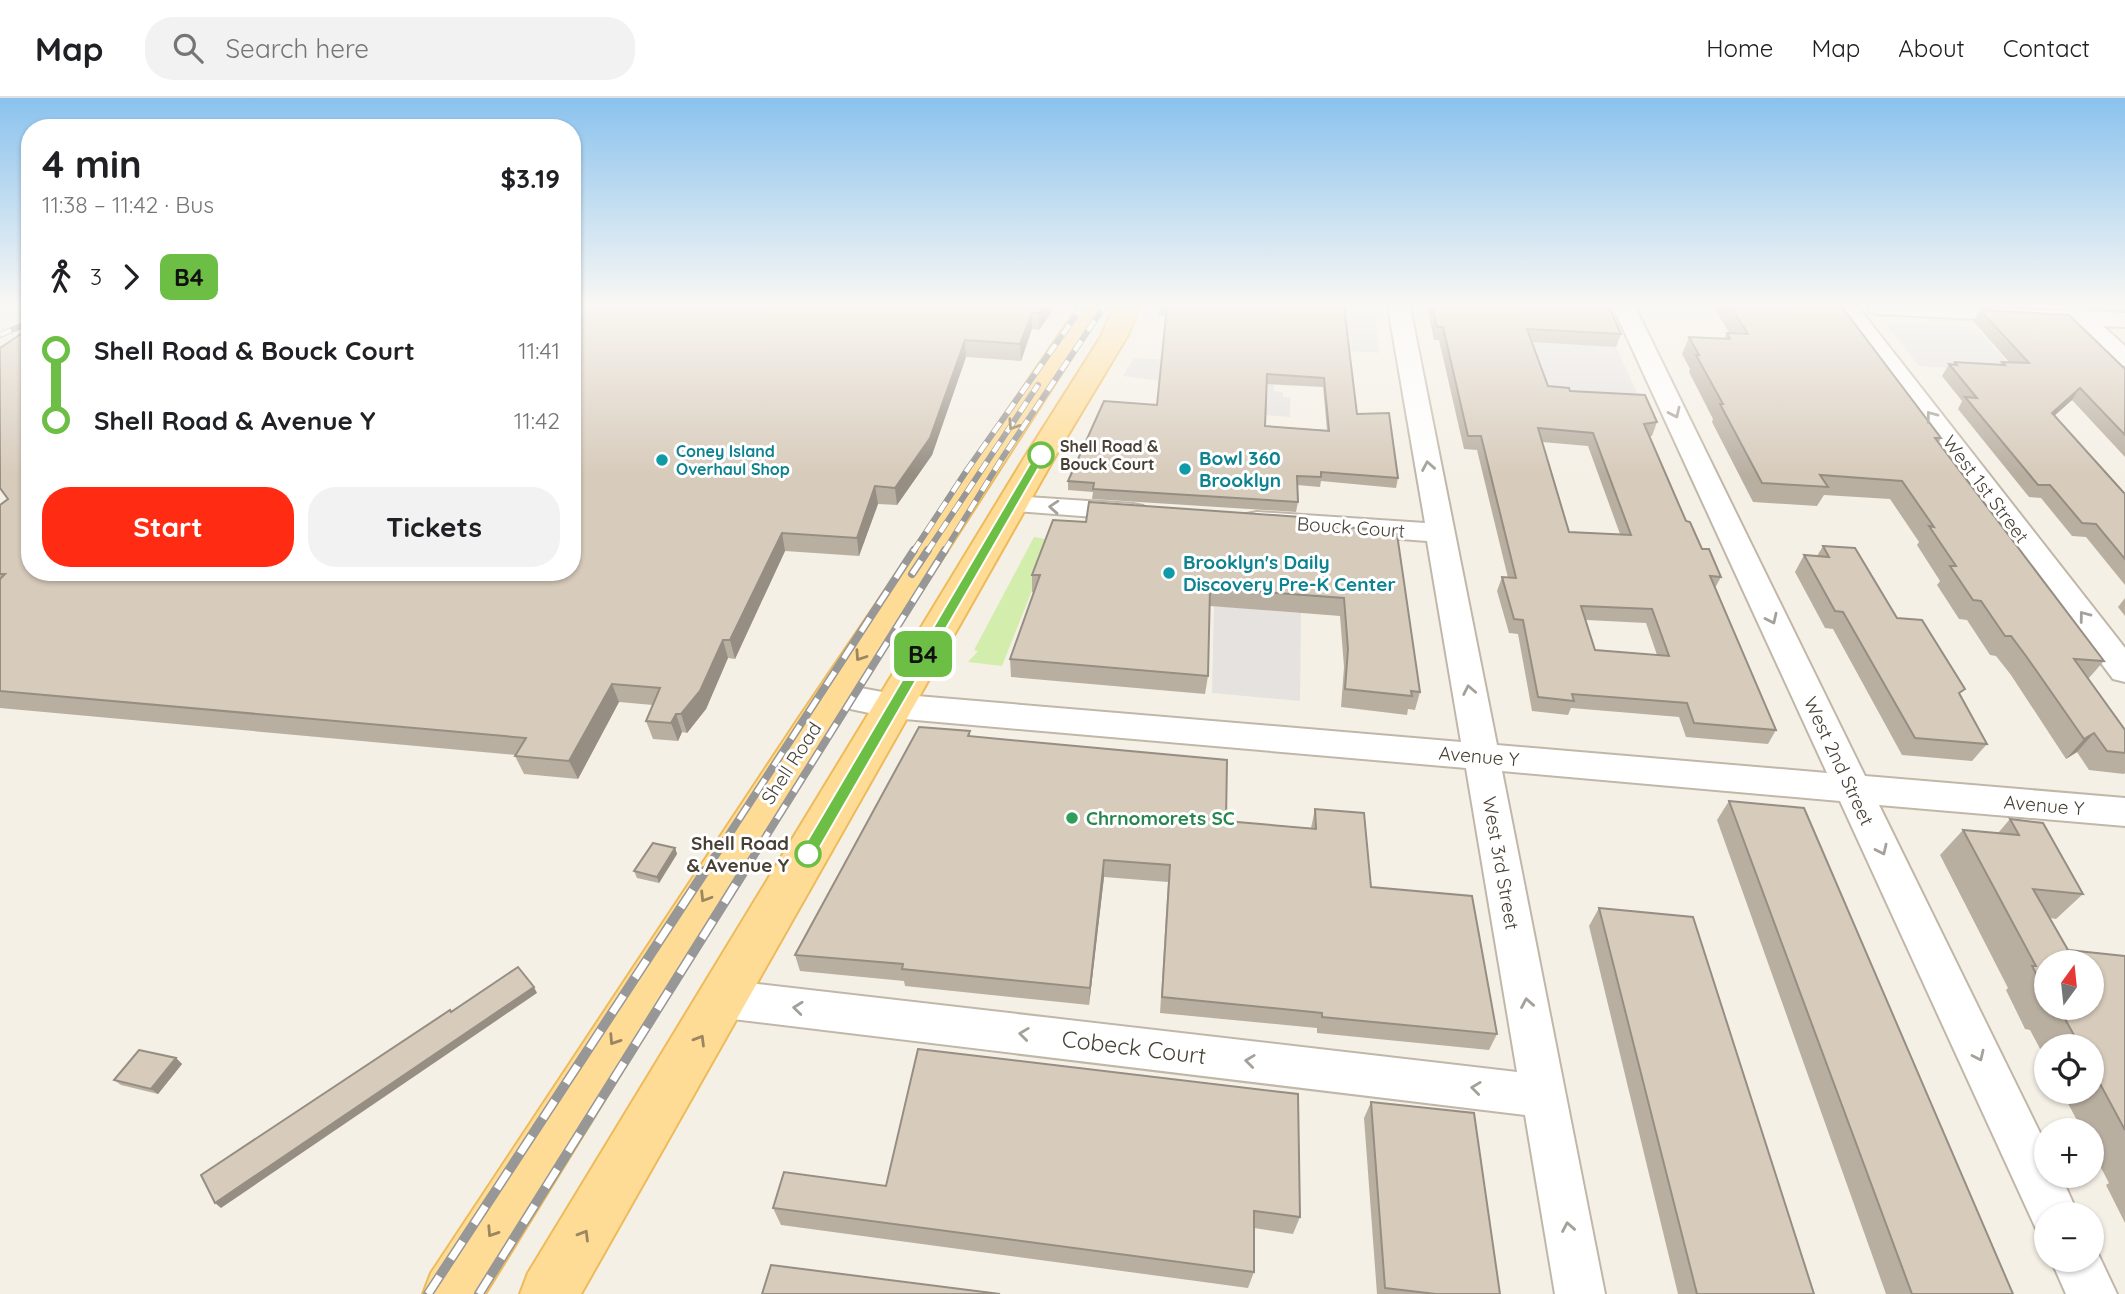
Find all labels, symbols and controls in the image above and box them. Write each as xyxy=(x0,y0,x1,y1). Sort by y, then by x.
search box xyxy=(145,17,635,80)
text: Map xyxy=(35,28,103,69)
icon: search xyxy=(169,29,207,67)
text: Search here xyxy=(225,32,369,65)
text: Home xyxy=(1706,33,1773,63)
text: Map xyxy=(1811,33,1860,63)
text: About xyxy=(1898,33,1965,63)
text: Contact xyxy=(2003,33,2090,63)
text: 4 min xyxy=(42,140,142,188)
text: $3.19 xyxy=(500,162,560,195)
text: 11:38 – 11:42 · Bus xyxy=(42,190,214,219)
icon: walk xyxy=(42,258,80,296)
icon: forward xyxy=(112,258,150,296)
text: 3 xyxy=(90,262,102,291)
text: B4 xyxy=(174,262,204,292)
text: Shell Road & Bouck Court xyxy=(94,334,415,367)
text: 11:41 xyxy=(518,336,560,365)
text: Shell Road & Avenue Y xyxy=(94,404,376,437)
text: 11:42 xyxy=(514,406,560,435)
one-way arrow xyxy=(1666,406,1680,418)
one-way arrow xyxy=(1926,411,1939,424)
one-way arrow xyxy=(1008,418,1021,431)
street label: West 1st Street xyxy=(1938,430,2034,548)
place label: Shell Road & Bouck Court xyxy=(1060,436,1158,474)
place label: Coney Island Overhaul Shop xyxy=(676,441,790,479)
marker: Shell Road & Bouck Court xyxy=(1028,442,1054,468)
place label: Bowl 360 Brooklyn xyxy=(1199,446,1281,492)
marker: Coney Island Overhaul Shop xyxy=(654,452,670,468)
one-way arrow xyxy=(1421,460,1436,472)
marker: Bowl 360 Brooklyn xyxy=(1177,461,1193,477)
button: Start xyxy=(42,487,294,567)
button: Tickets xyxy=(308,487,560,567)
one-way arrow xyxy=(1048,500,1059,515)
street label: Bouck Court xyxy=(1296,511,1406,543)
place label: Brooklyn's Daily Discovery Pre-K Center xyxy=(1183,550,1396,596)
marker: Brooklyn's Daily Discovery Pre-K Center xyxy=(1161,565,1177,581)
one-way arrow xyxy=(1764,611,1778,624)
one-way arrow xyxy=(2079,612,2092,624)
line badge: B4 xyxy=(892,631,954,677)
text: B4 xyxy=(908,639,938,669)
one-way arrow xyxy=(856,648,868,661)
one-way arrow xyxy=(1463,684,1478,696)
street label: West 2nd Street xyxy=(1799,693,1879,829)
street label: Shell Road xyxy=(756,717,826,809)
street label: Avenue Y xyxy=(1438,741,1521,772)
street label: Avenue Y xyxy=(2003,790,2086,821)
street label: West 3rd Street xyxy=(1477,795,1525,931)
place label: Chrnomorets SC xyxy=(1086,806,1235,830)
marker: Chrnomorets SC xyxy=(1064,810,1080,826)
place label: Shell Road & Avenue Y xyxy=(686,831,790,877)
marker: Shell Road & Avenue Y xyxy=(795,841,821,867)
one-way arrow xyxy=(1874,843,1888,855)
one-way arrow xyxy=(701,889,714,902)
north arrow xyxy=(2034,950,2104,1020)
map controls xyxy=(2034,950,2104,1272)
one-way arrow xyxy=(1520,997,1535,1009)
one-way arrow xyxy=(793,1000,804,1015)
street label: Cobeck Court xyxy=(1060,1024,1208,1070)
one-way arrow xyxy=(1019,1027,1030,1042)
one-way arrow xyxy=(610,1032,622,1045)
one-way arrow xyxy=(692,1034,705,1047)
button: locate xyxy=(2034,1034,2104,1104)
one-way arrow xyxy=(1971,1049,1985,1061)
one-way arrow xyxy=(1245,1054,1256,1069)
one-way arrow xyxy=(1470,1080,1482,1095)
button: + xyxy=(2034,1118,2104,1188)
button: − xyxy=(2034,1202,2104,1272)
one-way arrow xyxy=(1561,1221,1576,1233)
one-way arrow xyxy=(487,1224,500,1237)
one-way arrow xyxy=(576,1230,589,1243)

